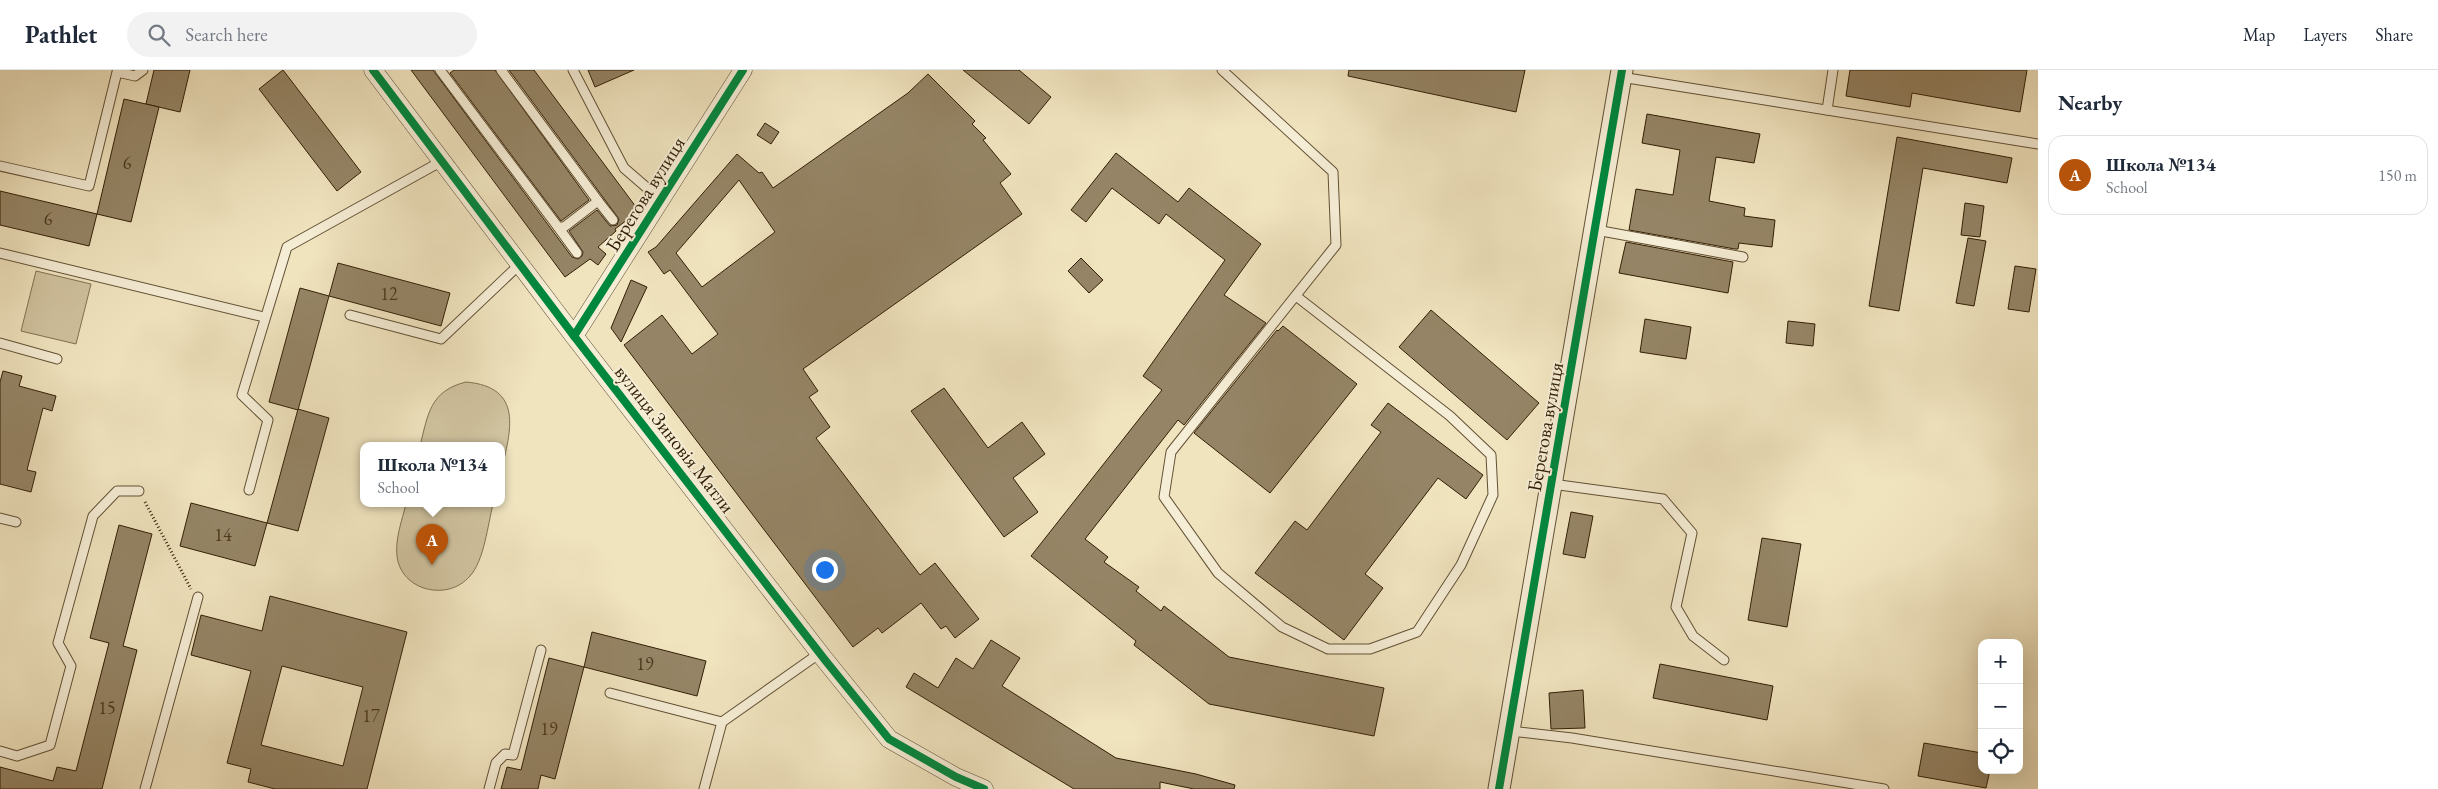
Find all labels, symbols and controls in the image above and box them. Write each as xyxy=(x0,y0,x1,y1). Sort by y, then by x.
search box xyxy=(127,12,477,57)
text: Pathlet xyxy=(25,19,97,50)
icon: search xyxy=(145,21,173,49)
text: Search here xyxy=(185,22,268,47)
text: Map xyxy=(2243,23,2275,46)
text: Layers xyxy=(2303,23,2347,46)
text: Share xyxy=(2375,23,2413,46)
text: Nearby xyxy=(2058,89,2122,116)
street label: Берегова вулиця xyxy=(599,132,691,256)
house number: 6 xyxy=(123,151,132,174)
text: Школа №134 xyxy=(2106,152,2216,177)
text: A xyxy=(2069,165,2081,186)
text: 150 m xyxy=(2378,165,2417,186)
text: School xyxy=(2106,177,2148,198)
house number: 6 xyxy=(44,207,53,230)
house number: 12 xyxy=(380,282,398,305)
street label: вулиця Зиновія Матли xyxy=(609,360,741,519)
street label: Берегова вулиця xyxy=(1521,360,1569,494)
popup xyxy=(360,442,505,507)
text: Школа №134 xyxy=(378,452,487,477)
text: School xyxy=(378,477,419,498)
house number: 14 xyxy=(214,523,232,546)
pin: A xyxy=(416,524,448,565)
your location xyxy=(812,557,838,583)
map controls xyxy=(1978,639,2023,774)
button: + xyxy=(1978,639,2023,684)
house number: 19 xyxy=(636,652,654,675)
button: − xyxy=(1978,684,2023,729)
house number: 15 xyxy=(98,696,116,719)
house number: 17 xyxy=(362,704,380,727)
house number: 19 xyxy=(540,717,558,740)
button: locate xyxy=(1978,729,2023,774)

